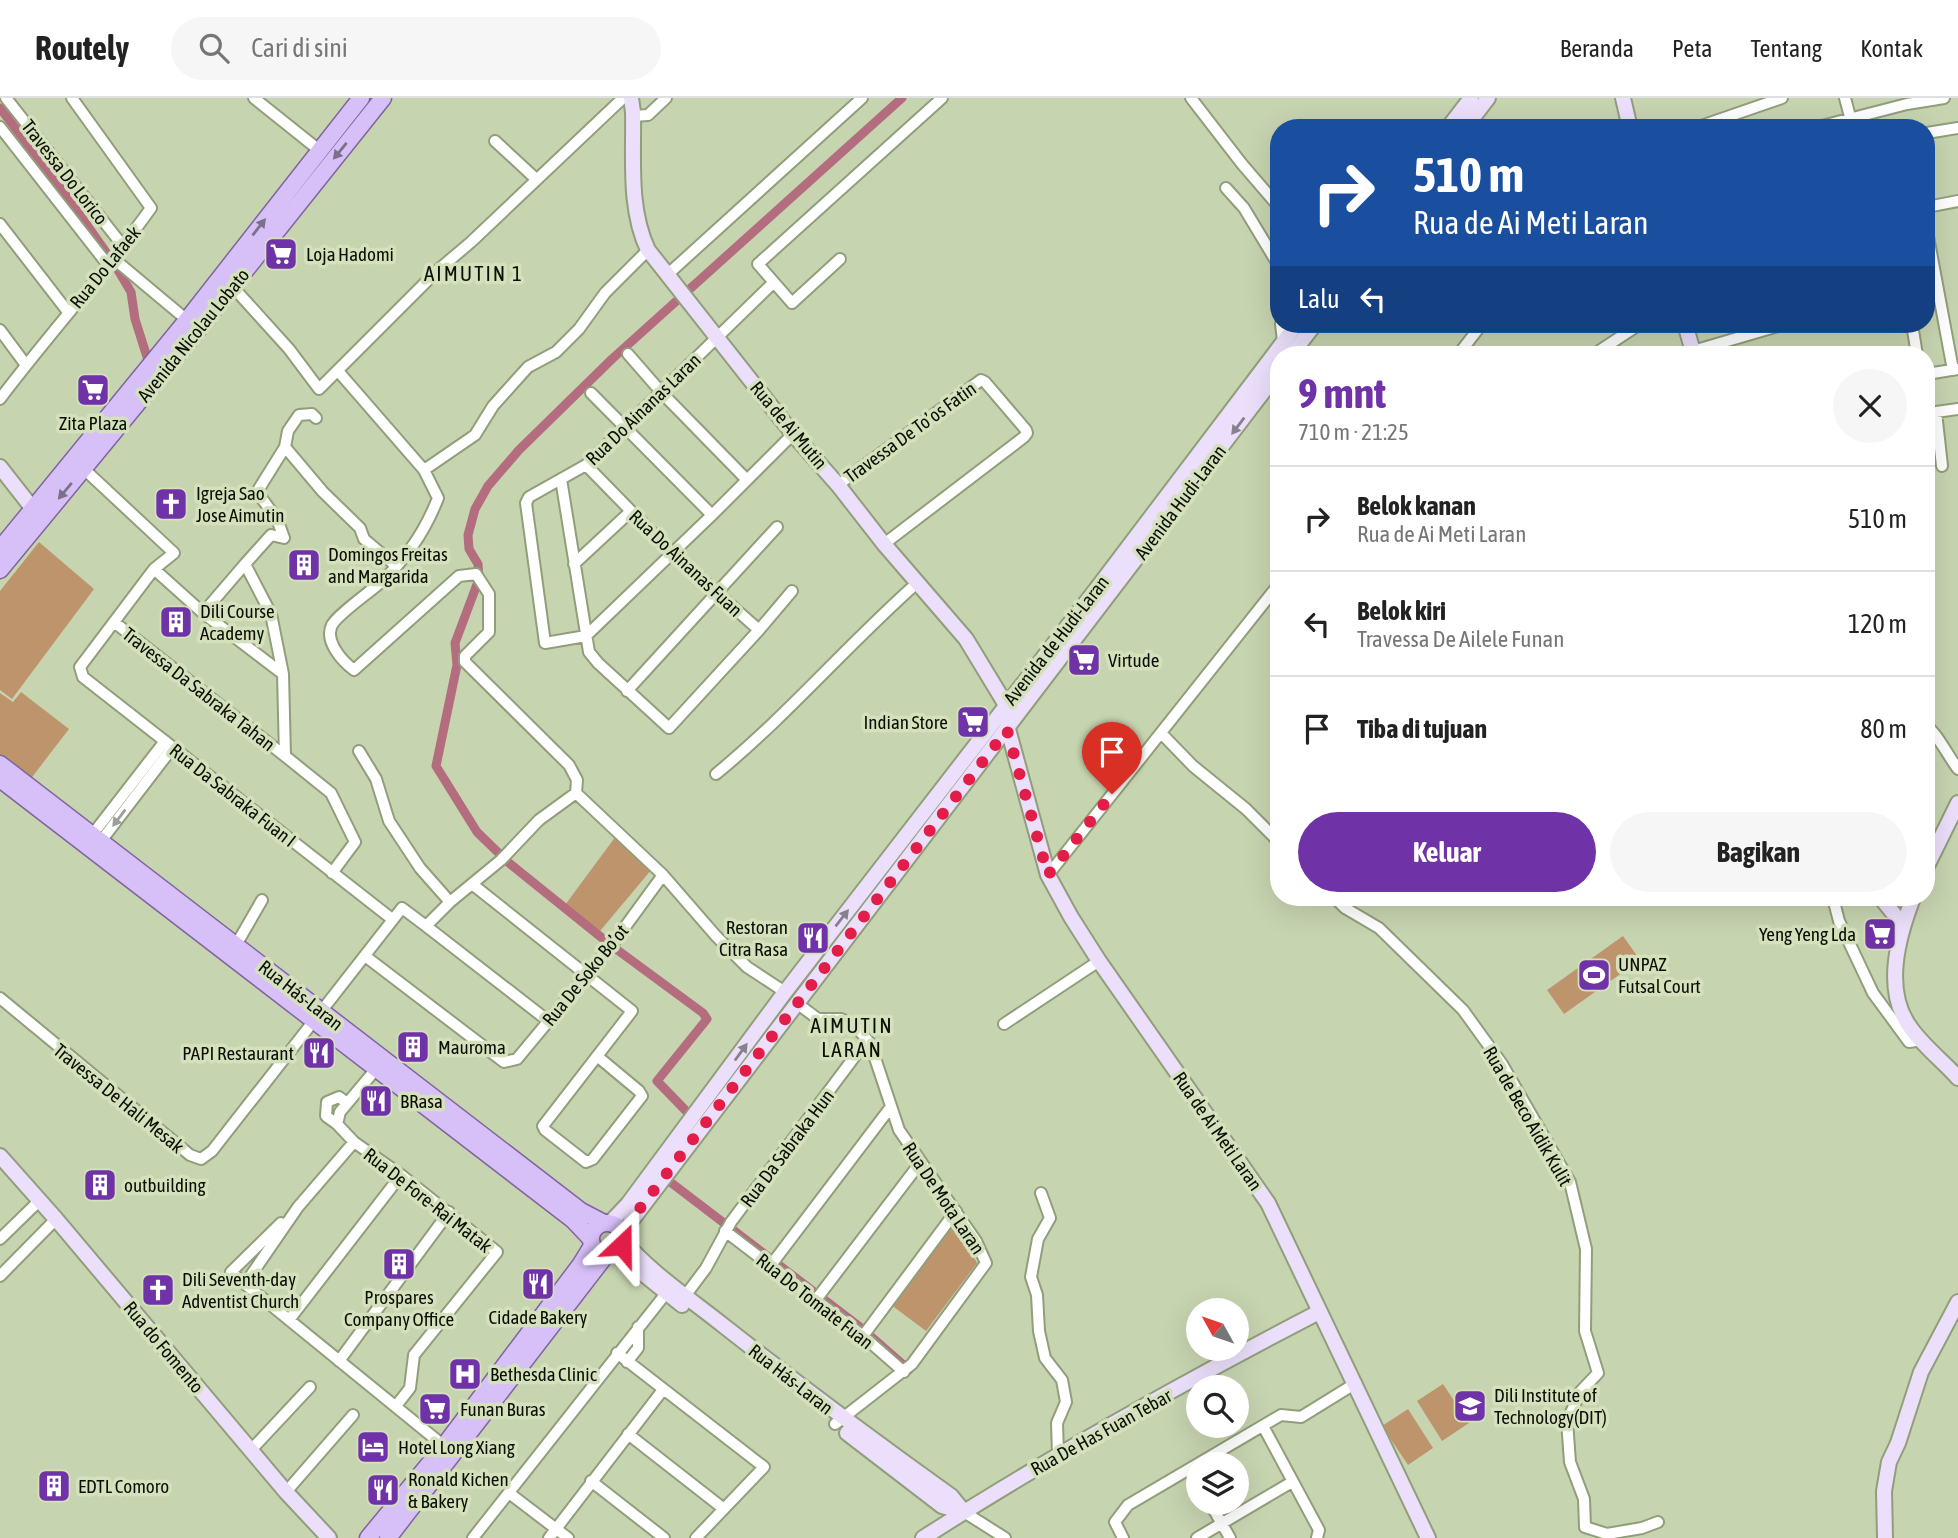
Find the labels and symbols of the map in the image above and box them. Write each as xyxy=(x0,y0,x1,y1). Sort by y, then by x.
street label: Travessa Do Lorico xyxy=(17,115,113,229)
one-way arrow xyxy=(334,142,348,160)
one-way arrow xyxy=(251,219,266,237)
street label: Rua Do Lafaek xyxy=(65,221,145,313)
supermarket icon: Loja Hadomi xyxy=(262,235,300,273)
place label: Loja Hadomi xyxy=(306,243,394,265)
district label: AIMUTIN 1 xyxy=(424,261,524,285)
street label: Avenida Nicolau Lobato xyxy=(132,264,254,406)
street label: Rua Do Ainanas Laran xyxy=(581,349,705,469)
supermarket icon: Zita Plaza xyxy=(74,371,112,409)
street label: Rua de Ai Mutin xyxy=(746,377,832,473)
street label: Travessa De To’os Fatin xyxy=(840,377,980,487)
place label: Zita Plaza xyxy=(59,412,127,434)
one-way arrow xyxy=(1231,416,1245,435)
street label: Avenida Hudi-Laran xyxy=(1130,441,1230,563)
one-way arrow xyxy=(57,482,73,500)
place label: Igreja Sao Jose Aimutin xyxy=(196,482,285,526)
church icon: Igreja Sao Jose Aimutin xyxy=(152,485,190,523)
street label: Rua Do Ainanas Fuan xyxy=(625,505,747,621)
place label: Domingos Freitas and Margarida xyxy=(328,543,448,587)
building icon: Domingos Freitas and Margarida xyxy=(285,546,323,584)
street label: Avenida de Hudi-Laran xyxy=(999,571,1113,709)
place label: Dili Course Academy xyxy=(200,600,275,644)
building icon: Dili Course Academy xyxy=(157,603,195,641)
street label: Travessa Da Sabraka Tahan xyxy=(118,623,280,755)
supermarket icon: Virtude xyxy=(1065,641,1103,679)
place label: Virtude xyxy=(1108,649,1159,671)
supermarket icon: Indian Store xyxy=(954,703,992,741)
place label: Indian Store xyxy=(863,711,948,733)
pin xyxy=(1082,722,1142,794)
street label: Rua Da Sabraka Fuan I xyxy=(166,739,300,851)
one-way arrow xyxy=(112,809,126,827)
one-way arrow xyxy=(834,910,849,928)
supermarket icon: Yeng Yeng Lda xyxy=(1861,915,1899,953)
place label: Restoran Citra Rasa xyxy=(719,916,788,960)
restaurant icon: Restoran Citra Rasa xyxy=(794,919,832,957)
street label: Rua De Soko Bo’ot xyxy=(537,920,633,1030)
place label: Yeng Yeng Lda xyxy=(1759,923,1856,945)
place label: UNPAZ Futsal Court xyxy=(1618,953,1701,997)
street label: Rua Hás-Laran xyxy=(254,955,348,1035)
sports icon: UNPAZ Futsal Court xyxy=(1575,956,1613,994)
district label: AIMUTIN LARAN xyxy=(810,1013,894,1061)
building icon: Mauroma xyxy=(394,1028,432,1066)
restaurant icon: PAPI Restaurant xyxy=(300,1034,338,1072)
place label: Mauroma xyxy=(438,1036,506,1058)
street label: Travessa De Hali Mesak xyxy=(49,1039,189,1158)
place label: PAPI Restaurant xyxy=(182,1042,294,1064)
street label: Rua de Beco Aidik Kulit xyxy=(1479,1042,1577,1190)
one-way arrow xyxy=(733,1043,747,1061)
street label: Rua de Ai Meti Laran xyxy=(1169,1067,1267,1195)
restaurant icon: BRasa xyxy=(357,1082,395,1120)
street label: Rua Da Sabraka Hun xyxy=(736,1085,838,1211)
place label: BRasa xyxy=(400,1090,443,1112)
street label: Rua De Mota Laran xyxy=(899,1138,989,1258)
street label: Rua De Fore-Rai Matak xyxy=(359,1143,497,1257)
building icon: outbuilding xyxy=(81,1166,119,1204)
place label: outbuilding xyxy=(124,1174,207,1196)
position arrow xyxy=(585,1208,659,1282)
building icon: Prospares Company Office xyxy=(380,1245,418,1283)
street label: Rua Do Tomate Fuan xyxy=(752,1249,878,1353)
restaurant icon: Cidade Bakery xyxy=(519,1265,557,1303)
place label: Dili Seventh-day Adventist Church xyxy=(182,1268,299,1312)
church icon: Dili Seventh-day Adventist Church xyxy=(139,1271,177,1309)
place label: Prospares Company Office xyxy=(344,1286,454,1330)
street label: Rua do Fomento xyxy=(119,1297,209,1397)
north arrow xyxy=(1186,1298,1250,1362)
place label: Cidade Bakery xyxy=(489,1306,588,1328)
street label: Rua Hás-Laran xyxy=(744,1339,838,1419)
hospital icon: Bethesda Clinic xyxy=(446,1355,484,1393)
place label: Bethesda Clinic xyxy=(490,1363,598,1385)
street label: Rua De Has Fuan Tebar xyxy=(1027,1384,1176,1480)
place label: Dili Institute of Technology(DIT) xyxy=(1494,1384,1607,1428)
school or university icon: Dili Institute of Technology(DIT) xyxy=(1451,1387,1489,1425)
supermarket icon: Funan Buras xyxy=(416,1390,454,1428)
place label: Funan Buras xyxy=(460,1398,546,1420)
hotel icon: Hotel Long Xiang xyxy=(354,1428,392,1466)
place label: Hotel Long Xiang xyxy=(398,1436,516,1458)
building icon: EDTL Comoro xyxy=(35,1467,73,1505)
place label: Ronald Kichen & Bakery xyxy=(408,1468,509,1512)
restaurant icon: Ronald Kichen & Bakery xyxy=(364,1471,402,1509)
place label: EDTL Comoro xyxy=(78,1475,169,1497)

